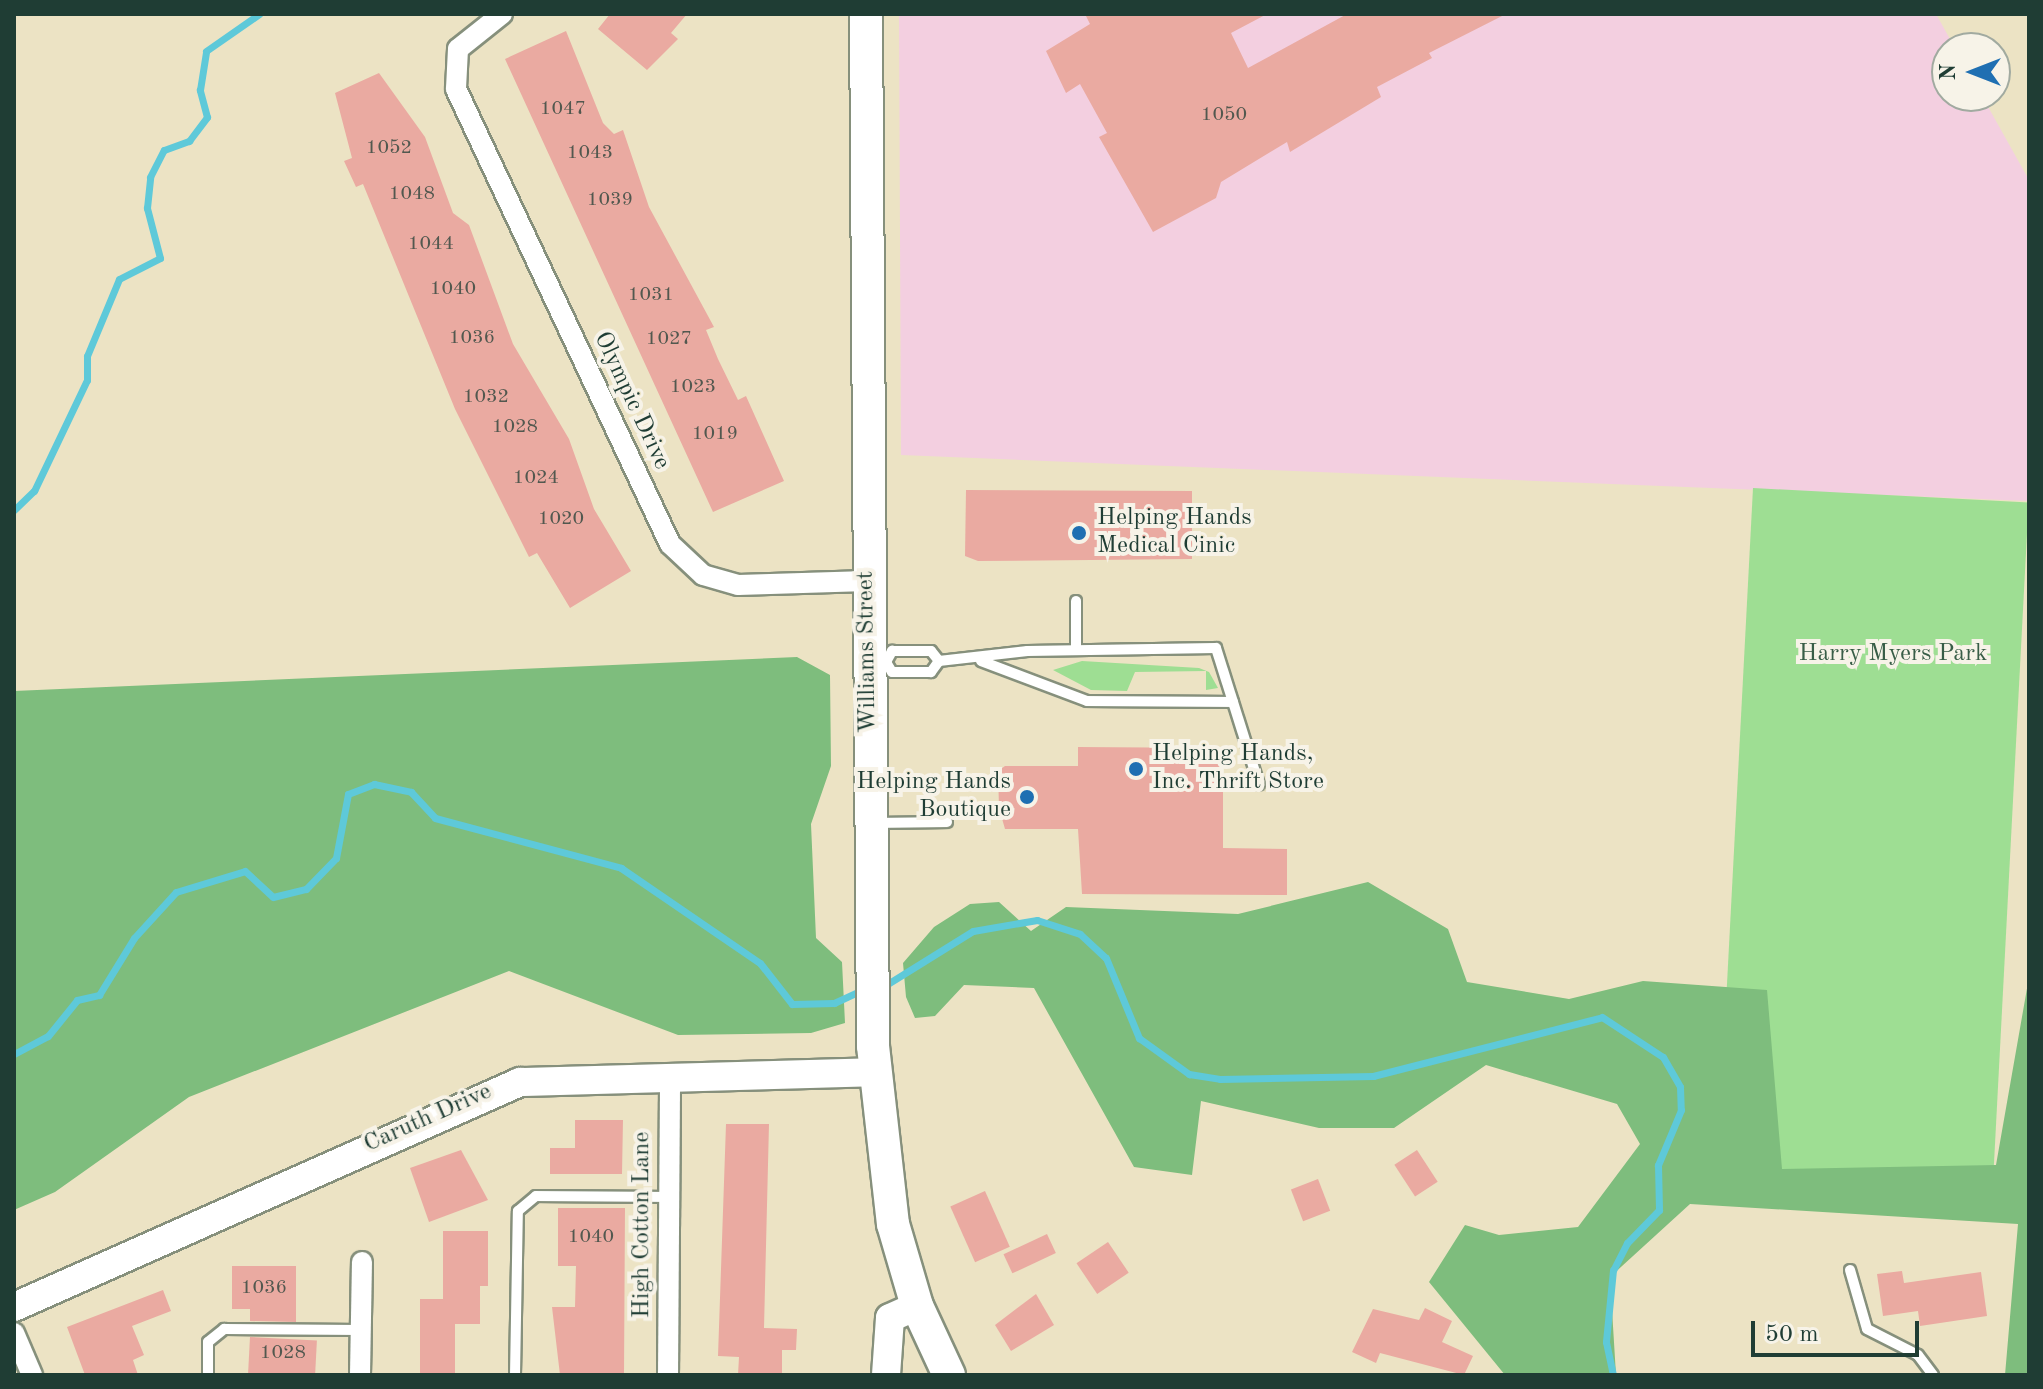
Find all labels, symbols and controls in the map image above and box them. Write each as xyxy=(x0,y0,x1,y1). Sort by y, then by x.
north arrow xyxy=(1931,32,2011,112)
text: N xyxy=(1938,64,1960,80)
house number: 1047 xyxy=(540,97,586,121)
house number: 1050 xyxy=(1201,103,1247,127)
house number: 1052 xyxy=(366,136,412,160)
house number: 1043 xyxy=(567,141,613,165)
house number: 1048 xyxy=(389,182,435,206)
house number: 1039 xyxy=(587,188,633,212)
house number: 1044 xyxy=(408,232,454,256)
house number: 1040 xyxy=(430,277,476,301)
house number: 1031 xyxy=(628,283,674,307)
house number: 1036 xyxy=(449,326,495,350)
street label: Olympic Drive xyxy=(587,327,675,475)
house number: 1027 xyxy=(646,327,692,351)
house number: 1023 xyxy=(670,375,716,399)
house number: 1032 xyxy=(463,385,509,409)
house number: 1028 xyxy=(492,415,538,439)
house number: 1019 xyxy=(692,422,738,446)
house number: 1024 xyxy=(513,466,559,490)
place label: Helping Hands Medical Cinic xyxy=(1097,505,1252,561)
house number: 1020 xyxy=(538,507,584,531)
marker: Helping Hands Medical Cinic xyxy=(1068,522,1090,544)
street label: Williams Street xyxy=(852,571,884,733)
park label: Harry Myers Park xyxy=(1798,641,1988,669)
place label: Helping Hands, Inc. Thrift Store xyxy=(1152,741,1324,797)
marker: Helping Hands, Inc. Thrift Store xyxy=(1127,760,1145,778)
place label: Helping Hands Boutique xyxy=(856,769,1011,825)
marker: Helping Hands Boutique xyxy=(1018,788,1036,806)
street label: Caruth Drive xyxy=(360,1078,496,1160)
street label: High Cotton Lane xyxy=(629,1132,657,1318)
house number: 1040 xyxy=(568,1225,614,1249)
house number: 1036 xyxy=(241,1276,287,1300)
scale bar xyxy=(1755,1305,1923,1355)
text: 50 m xyxy=(1765,1323,1819,1347)
house number: 1028 xyxy=(260,1341,306,1365)

